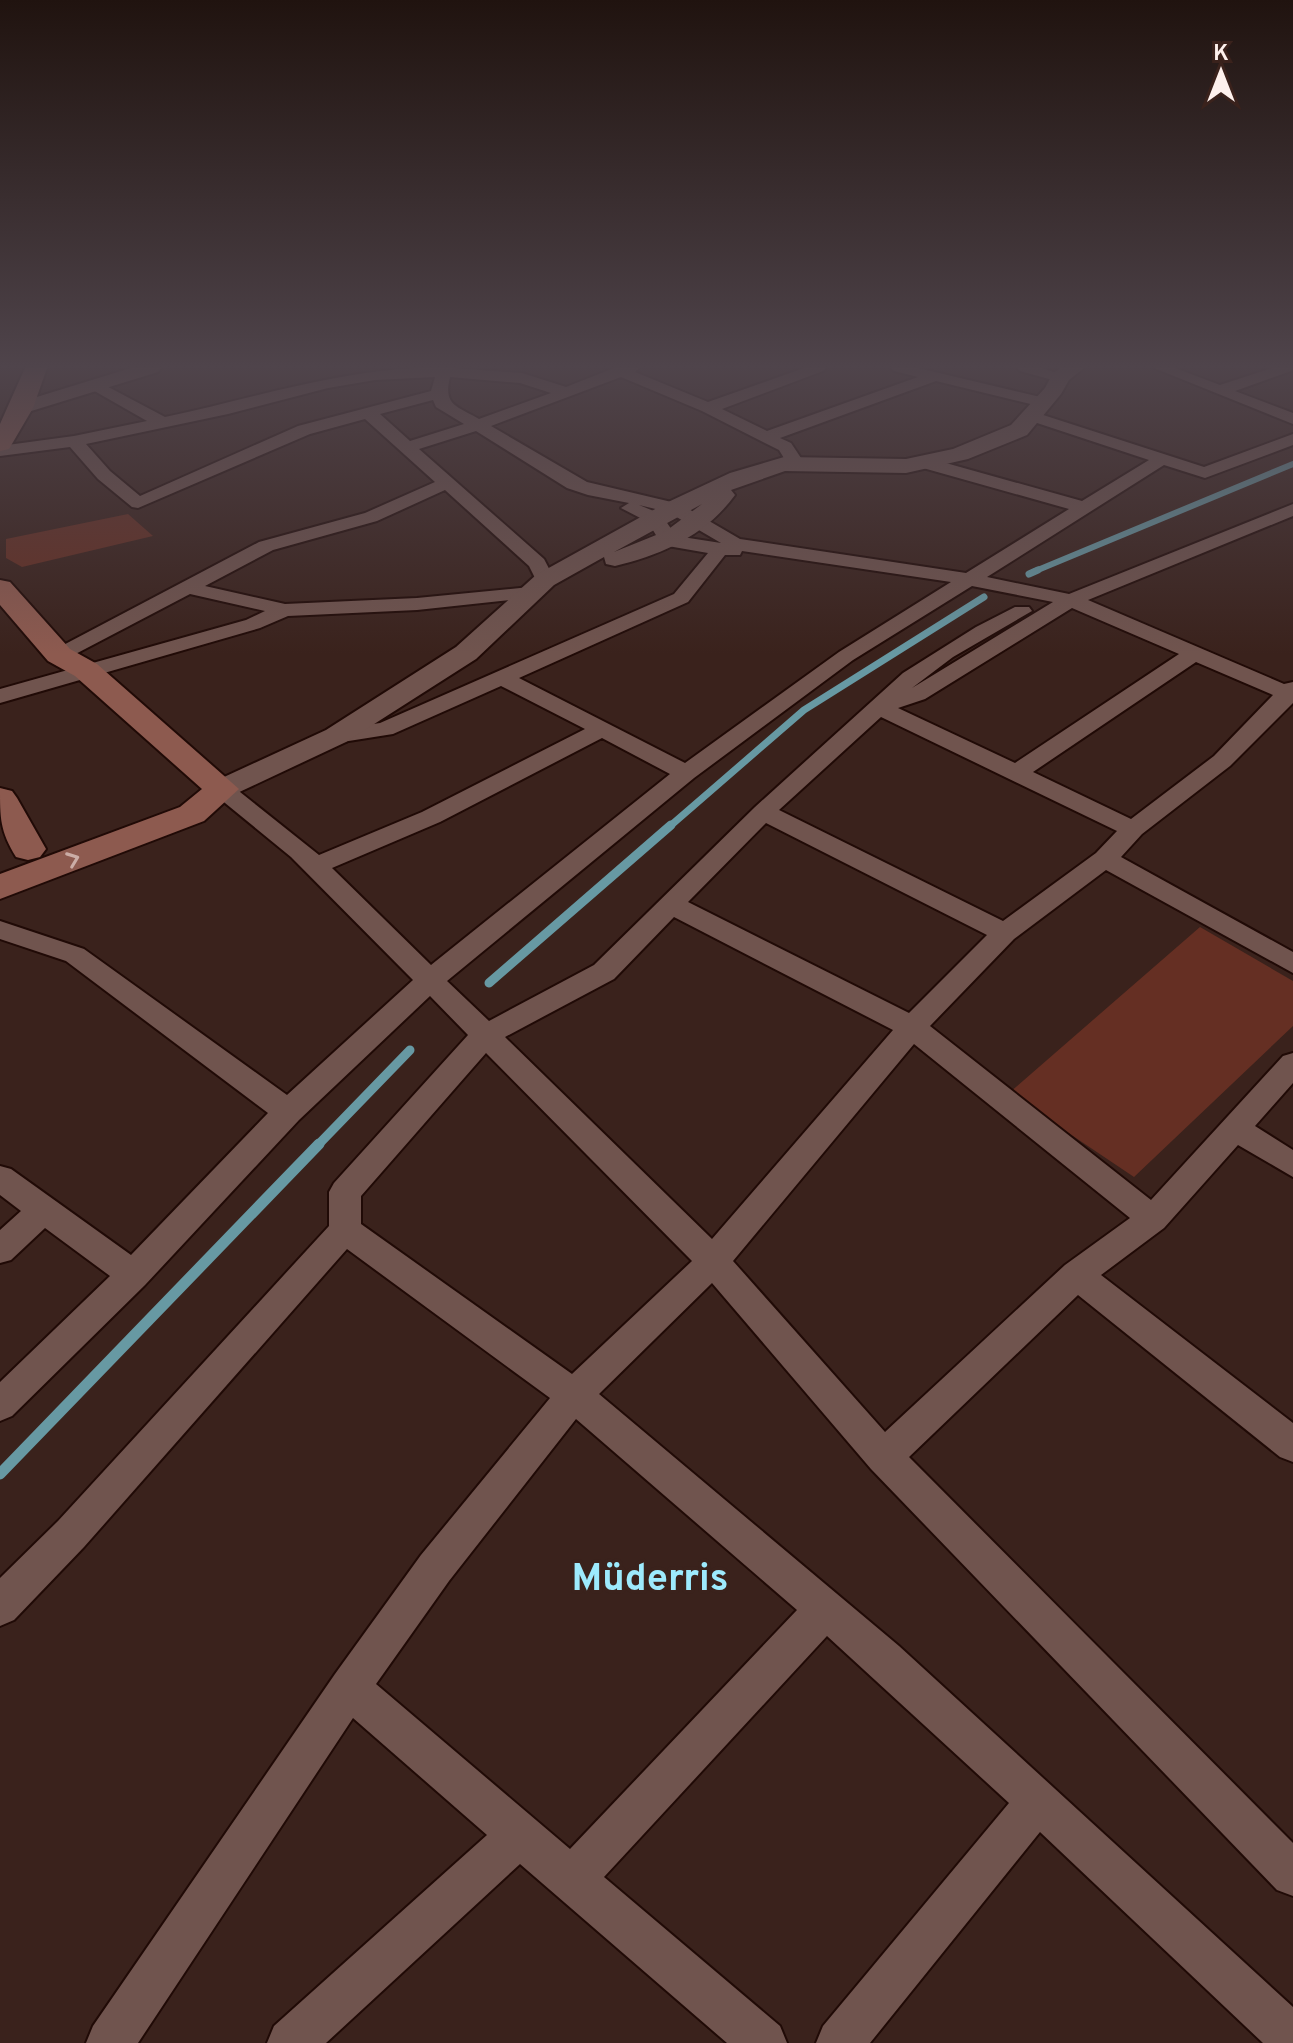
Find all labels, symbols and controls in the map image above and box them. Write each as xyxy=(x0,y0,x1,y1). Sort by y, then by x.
north arrow xyxy=(1181,32,1261,112)
text: K xyxy=(1213,41,1229,68)
one-way arrow xyxy=(65,852,79,869)
district label: Müderris xyxy=(572,1556,728,1605)

